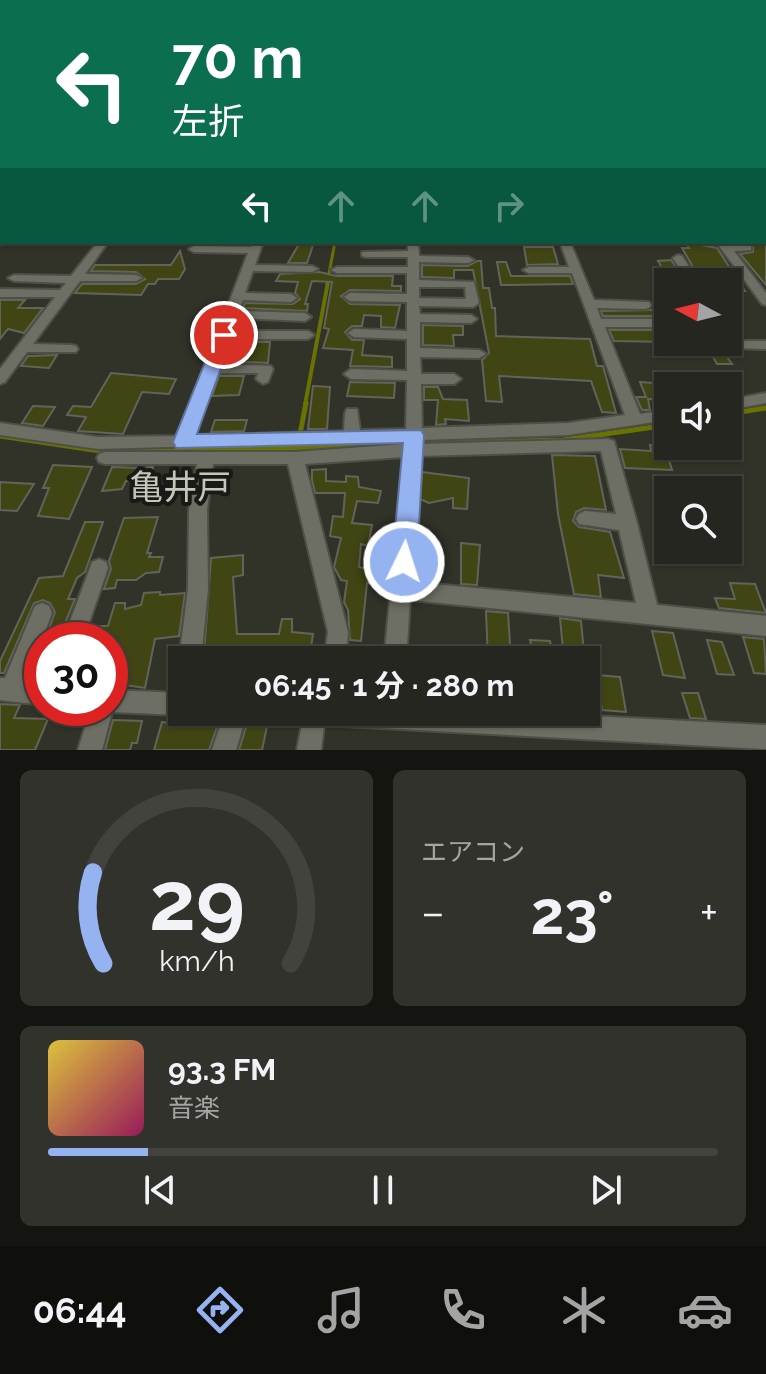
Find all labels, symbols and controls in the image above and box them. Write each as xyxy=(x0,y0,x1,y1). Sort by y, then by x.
text: 70 m xyxy=(172,25,303,91)
icon: left xyxy=(40,32,144,136)
text: 左折 xyxy=(172,100,244,142)
icon: left xyxy=(235,184,279,228)
icon: ahead xyxy=(319,184,363,228)
icon: ahead xyxy=(403,184,447,228)
icon: right xyxy=(487,184,531,228)
north arrow xyxy=(654,268,742,356)
map controls xyxy=(654,268,742,564)
pin xyxy=(190,301,258,369)
icon: arrive xyxy=(202,313,246,357)
button: sound xyxy=(654,372,742,460)
district label: 亀井戸 xyxy=(129,467,231,507)
button: search xyxy=(654,476,742,564)
position arrow xyxy=(362,520,446,604)
speed limit sign: 30 xyxy=(24,622,128,726)
text: 06:45 · 1 分 · 280 m xyxy=(254,668,514,703)
text: エアコン xyxy=(421,837,525,867)
text: 29 xyxy=(149,852,244,949)
text: 23° xyxy=(530,878,614,948)
text: − xyxy=(421,887,445,938)
text: + xyxy=(700,887,718,938)
text: km/h xyxy=(159,944,234,978)
text: 93.3 FM xyxy=(168,1052,276,1087)
text: 音楽 xyxy=(168,1093,220,1123)
icon: previous xyxy=(138,1168,182,1212)
icon: pause xyxy=(361,1168,405,1212)
icon: next xyxy=(584,1168,628,1212)
icon: directions xyxy=(192,1282,248,1338)
icon: music xyxy=(313,1282,369,1338)
icon: phone xyxy=(435,1282,491,1338)
icon: climate xyxy=(556,1282,612,1338)
icon: car xyxy=(677,1282,733,1338)
text: 06:44 xyxy=(33,1289,127,1331)

